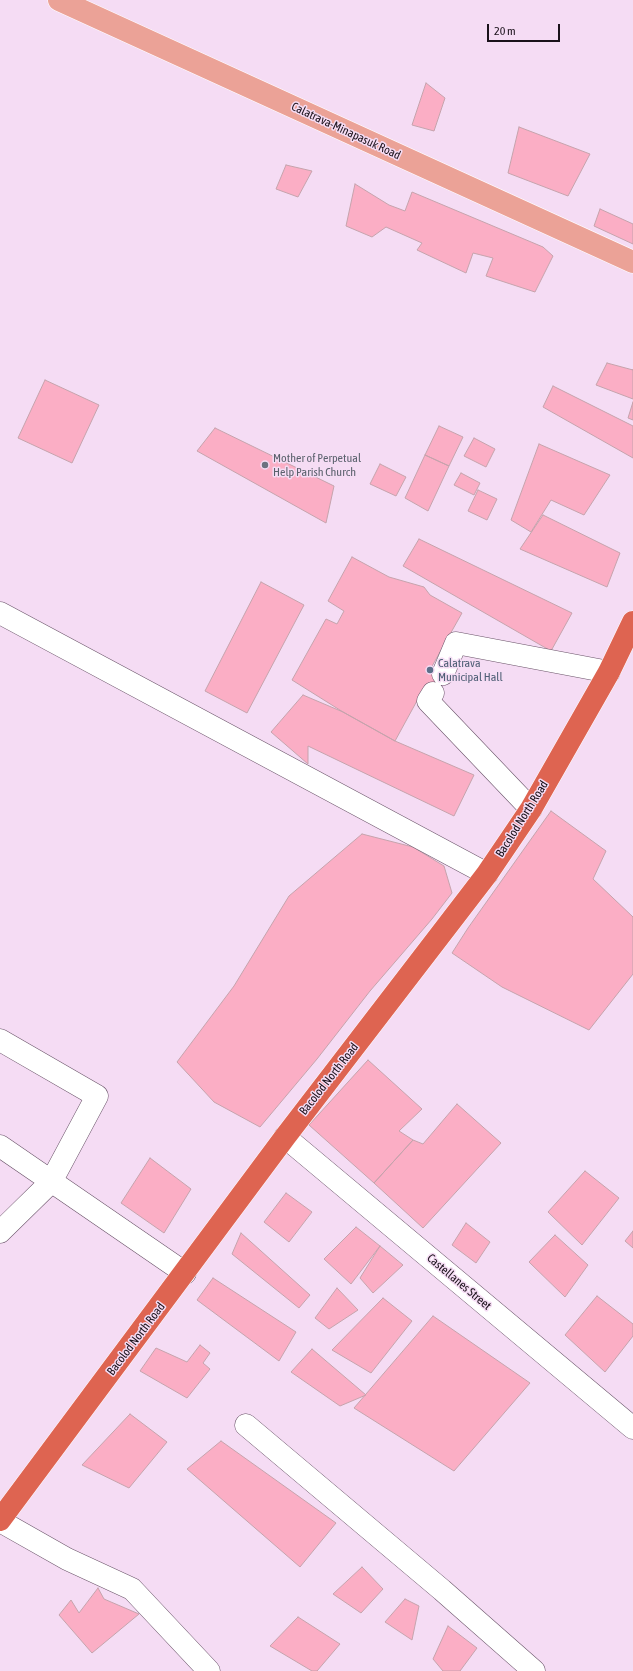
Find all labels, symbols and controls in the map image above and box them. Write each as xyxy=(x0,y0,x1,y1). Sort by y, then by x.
scale bar xyxy=(489,16,562,42)
text: 20 m xyxy=(494,24,516,38)
street label: Calatrava-Minapasuk Road xyxy=(289,99,403,163)
place label: Mother of Perpetual Help Parish Church xyxy=(273,451,361,479)
marker: Mother of Perpetual Help Parish Church xyxy=(260,460,270,470)
place label: Calatrava Municipal Hall xyxy=(438,656,503,684)
marker: Calatrava Municipal Hall xyxy=(425,665,435,675)
street label: Bacolod North Road xyxy=(493,778,551,860)
street label: Bacolod North Road xyxy=(296,1040,362,1118)
street label: Castellanes Street xyxy=(424,1251,494,1313)
street label: Bacolod North Road xyxy=(104,1300,168,1378)

